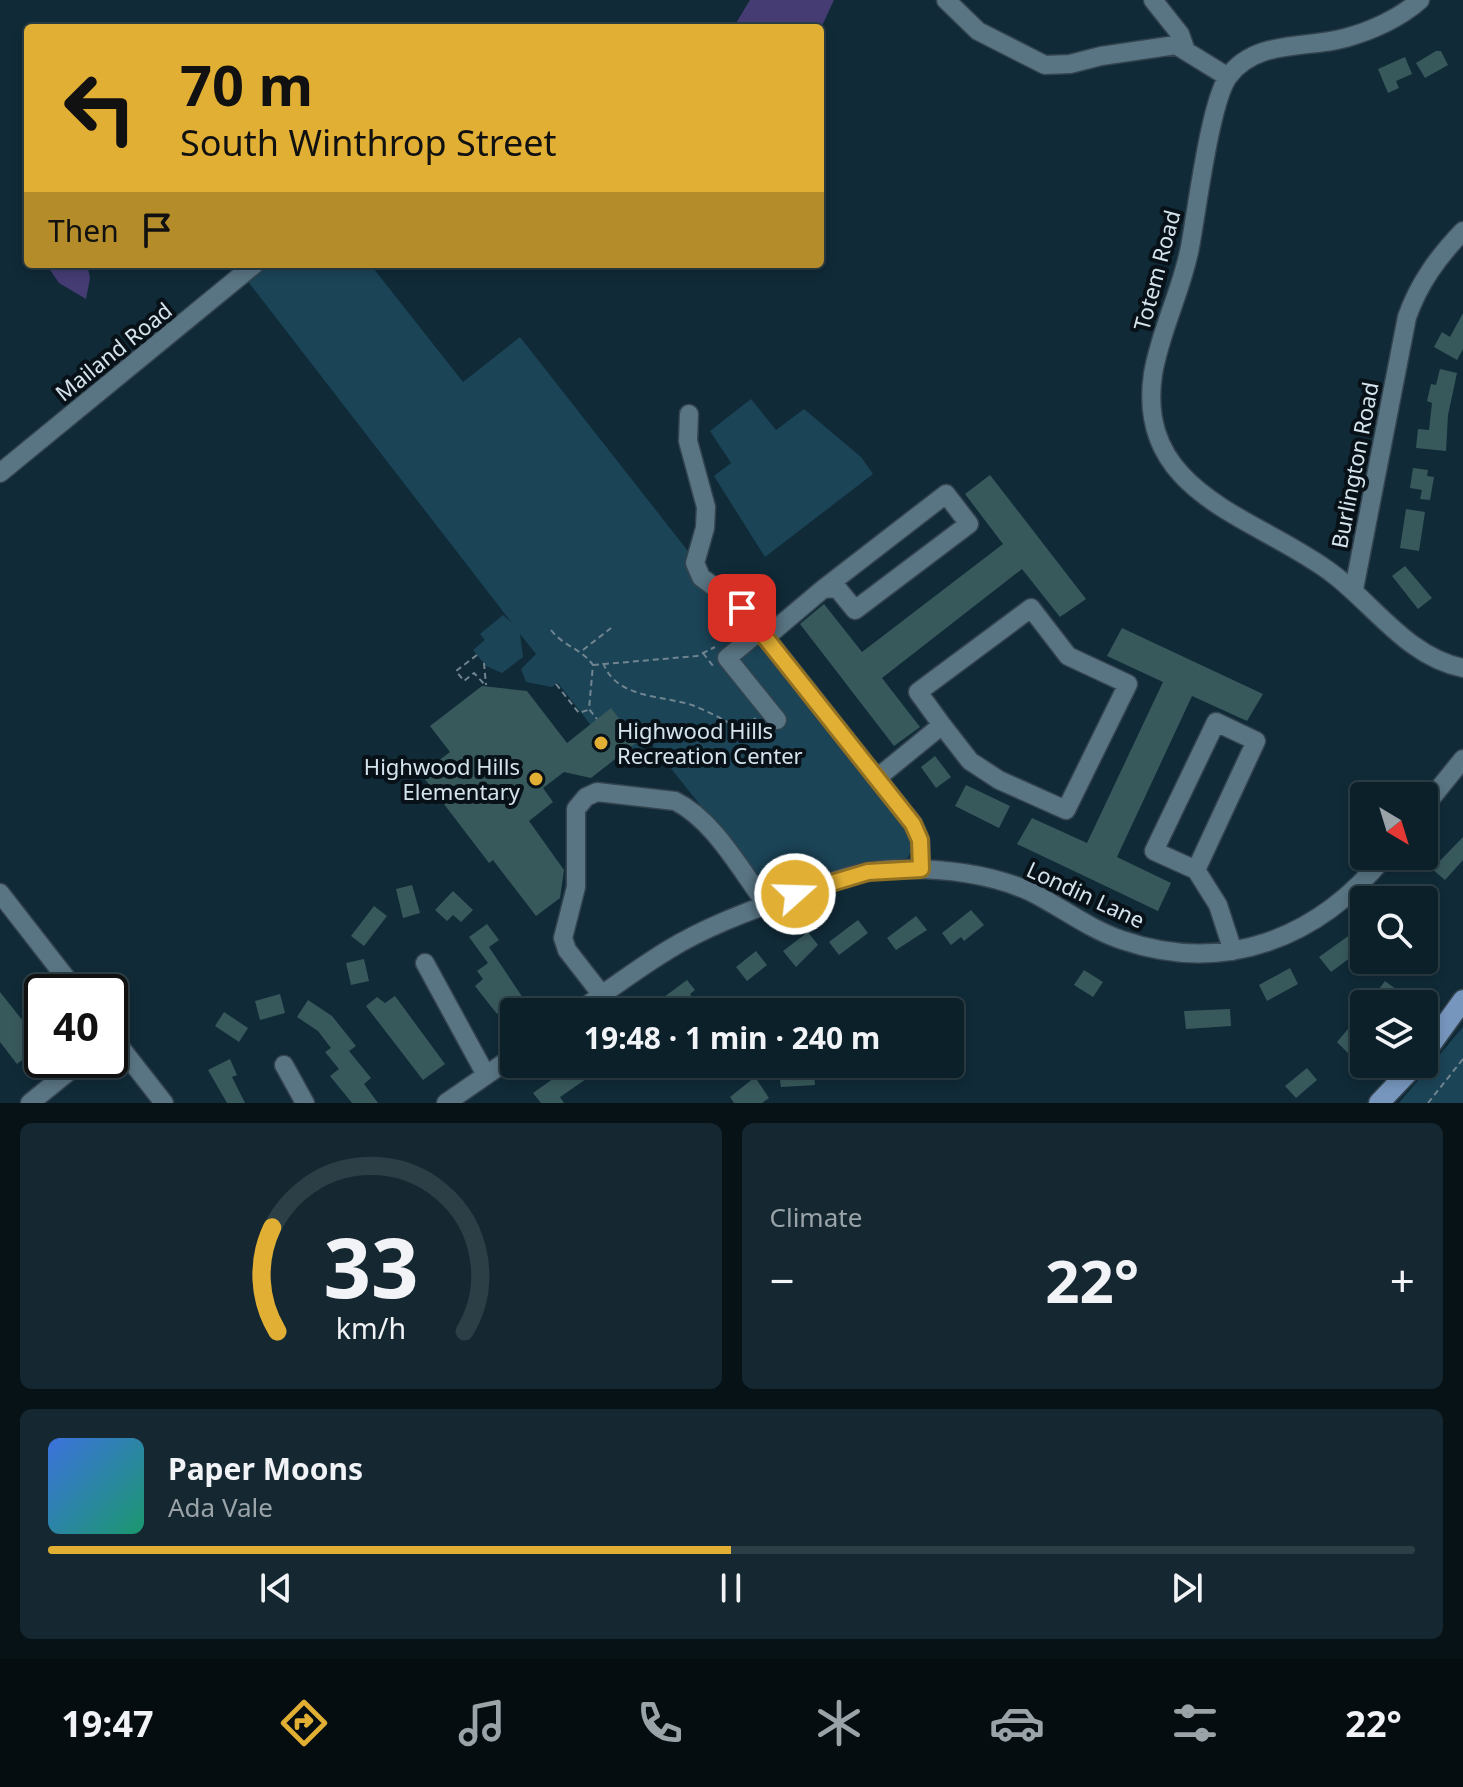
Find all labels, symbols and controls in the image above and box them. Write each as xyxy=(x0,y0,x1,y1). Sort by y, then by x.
text: 70 m xyxy=(180,46,313,122)
icon: left xyxy=(48,56,152,160)
text: South Winthrop Street xyxy=(180,118,557,167)
street label: Totem Road xyxy=(1126,206,1186,334)
icon: arrive xyxy=(135,208,179,252)
text: Then xyxy=(48,210,119,251)
street label: Mailand Road xyxy=(48,295,178,407)
street label: Burlington Road xyxy=(1323,379,1385,551)
pin xyxy=(708,574,776,642)
icon: arrive xyxy=(720,586,764,630)
place label: Highwood Hills Recreation Center xyxy=(617,715,803,770)
marker: Highwood Hills Recreation Center xyxy=(592,734,610,752)
place label: Highwood Hills Elementary xyxy=(364,751,521,806)
marker: Highwood Hills Elementary xyxy=(527,770,545,788)
north arrow xyxy=(1350,782,1438,870)
map controls xyxy=(1350,782,1438,1078)
position arrow xyxy=(753,852,837,936)
street label: Londin Lane xyxy=(1022,854,1150,934)
button: search xyxy=(1350,886,1438,974)
speed limit sign: 40 xyxy=(24,974,128,1078)
button: layers xyxy=(1350,990,1438,1078)
text: 19:48 · 1 min · 240 m xyxy=(584,1017,880,1058)
text: Climate xyxy=(770,1199,862,1235)
text: 33 xyxy=(323,1209,418,1322)
text: 22° xyxy=(1045,1239,1139,1321)
text: − xyxy=(770,1250,795,1310)
text: + xyxy=(1390,1250,1415,1310)
text: km/h xyxy=(336,1308,406,1347)
text: Paper Moons xyxy=(168,1448,363,1489)
text: Ada Vale xyxy=(168,1489,273,1525)
icon: previous xyxy=(254,1566,298,1610)
icon: pause xyxy=(709,1566,753,1610)
icon: next xyxy=(1165,1566,1209,1610)
icon: directions xyxy=(276,1695,332,1751)
icon: music xyxy=(454,1695,510,1751)
icon: phone xyxy=(632,1695,688,1751)
icon: climate xyxy=(811,1695,867,1751)
icon: car xyxy=(989,1695,1045,1751)
icon: filters xyxy=(1167,1695,1223,1751)
text: 19:47 xyxy=(61,1699,154,1748)
text: 22° xyxy=(1345,1699,1402,1748)

